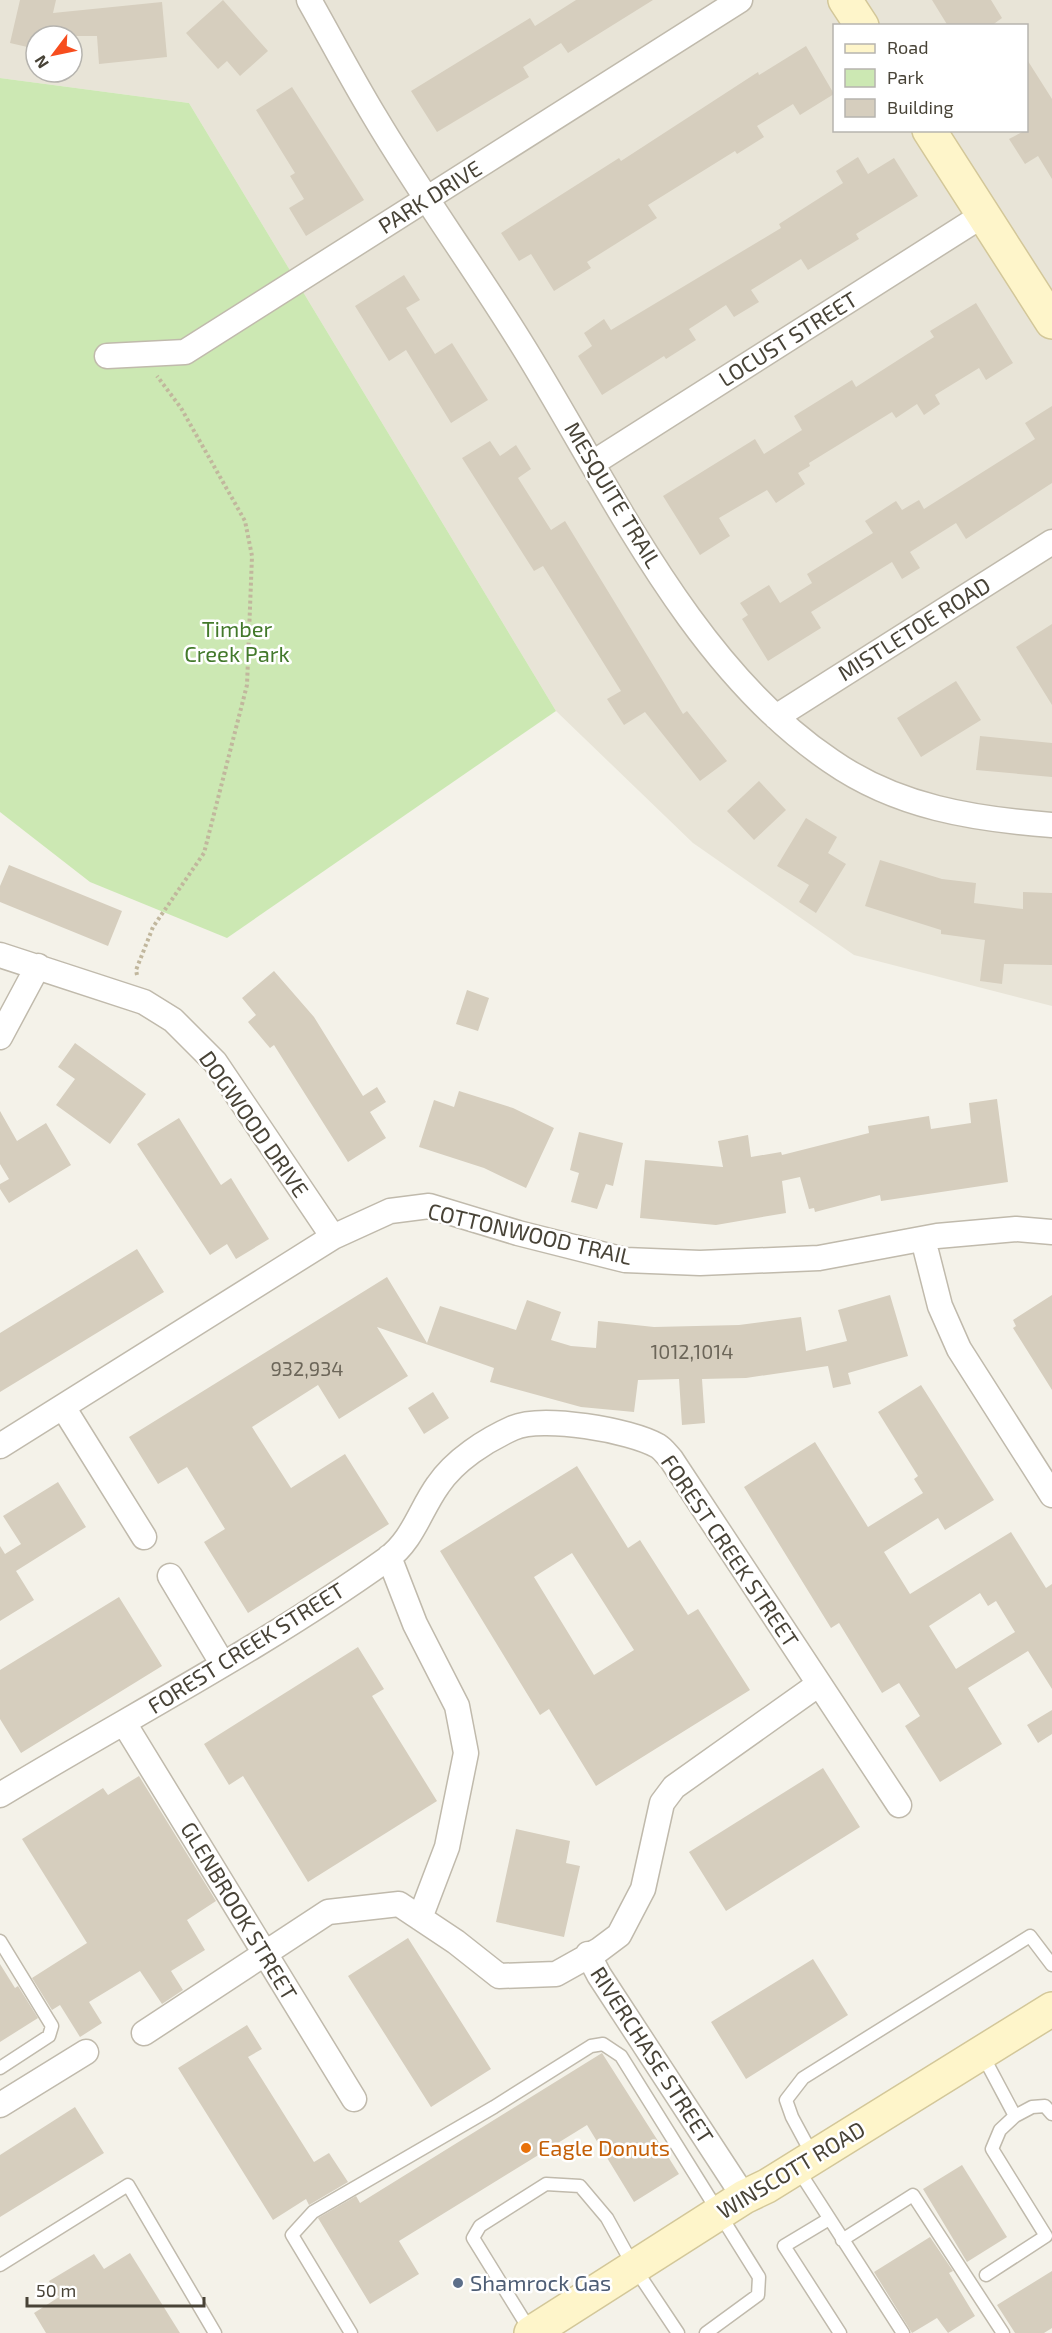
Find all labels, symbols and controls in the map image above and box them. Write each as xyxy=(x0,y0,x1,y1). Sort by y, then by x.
north arrow xyxy=(24,24,84,84)
legend xyxy=(833,24,1028,132)
text: Road xyxy=(887,36,928,58)
text: N xyxy=(30,52,52,72)
text: Park xyxy=(887,66,924,88)
text: Building xyxy=(887,96,954,118)
street label: PARK DRIVE xyxy=(373,154,486,238)
street label: LOCUST STREET xyxy=(713,285,862,391)
street label: MESQUITE TRAIL xyxy=(559,417,668,573)
street label: MISTLETOE ROAD xyxy=(833,571,994,685)
park label: Timber Creek Park xyxy=(184,615,290,666)
street label: DOGWOOD DRIVE xyxy=(195,1045,315,1202)
street label: COTTONWOOD TRAIL xyxy=(426,1197,635,1269)
house number: 1012,1014 xyxy=(650,1339,734,1363)
house number: 932,934 xyxy=(270,1356,344,1380)
street label: FOREST CREEK STREET xyxy=(657,1449,805,1652)
street label: FOREST CREEK STREET xyxy=(143,1576,349,1718)
street label: GLENBROOK STREET xyxy=(176,1817,303,2005)
street label: RIVERCHASE STREET xyxy=(586,1961,720,2148)
street label: WINSCOTT ROAD xyxy=(712,2115,869,2223)
place label: Eagle Donuts xyxy=(538,2134,670,2160)
marker: Eagle Donuts xyxy=(519,2141,533,2155)
place label: Shamrock Gas xyxy=(470,2269,611,2295)
scale bar xyxy=(27,2270,204,2308)
marker: Shamrock Gas xyxy=(451,2276,465,2290)
text: 50 m xyxy=(36,2279,76,2301)

